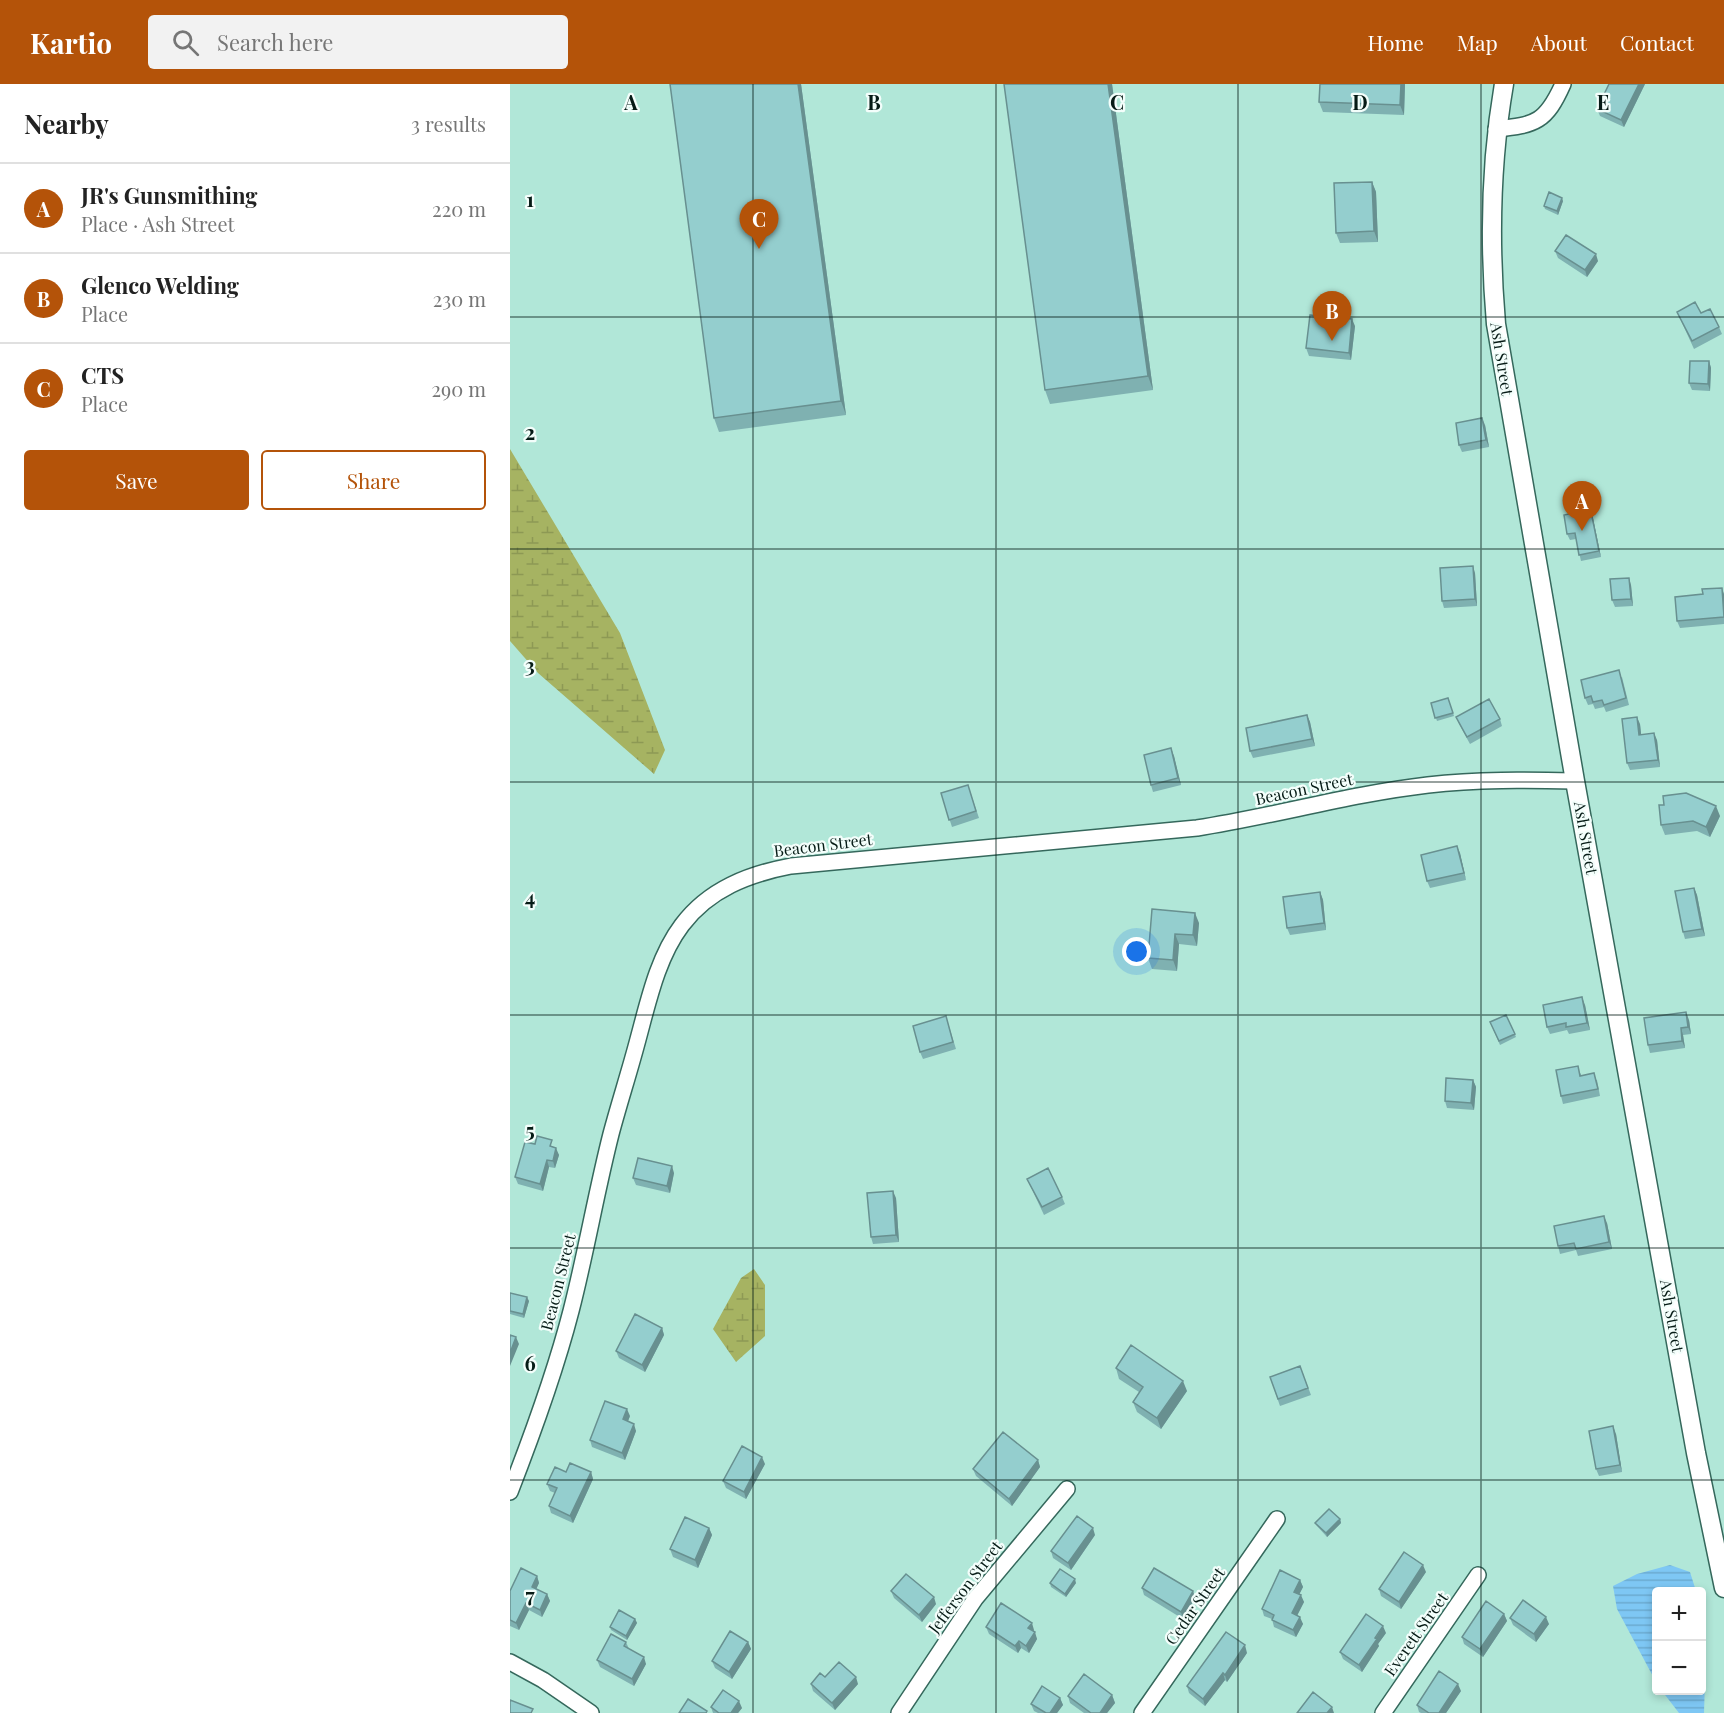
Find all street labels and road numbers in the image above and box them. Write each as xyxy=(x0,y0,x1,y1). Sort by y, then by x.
street label: Ash Street xyxy=(1486,320,1519,397)
street label: Beacon Street xyxy=(1253,768,1355,809)
street label: Ash Street xyxy=(1570,799,1603,876)
street label: Beacon Street xyxy=(772,828,874,861)
street label: Beacon Street xyxy=(535,1231,580,1332)
street label: Ash Street xyxy=(1656,1277,1689,1354)
street label: Jefferson Street xyxy=(922,1536,1007,1638)
street label: Cedar Street xyxy=(1160,1563,1229,1649)
street label: Everett Street xyxy=(1379,1587,1452,1680)

